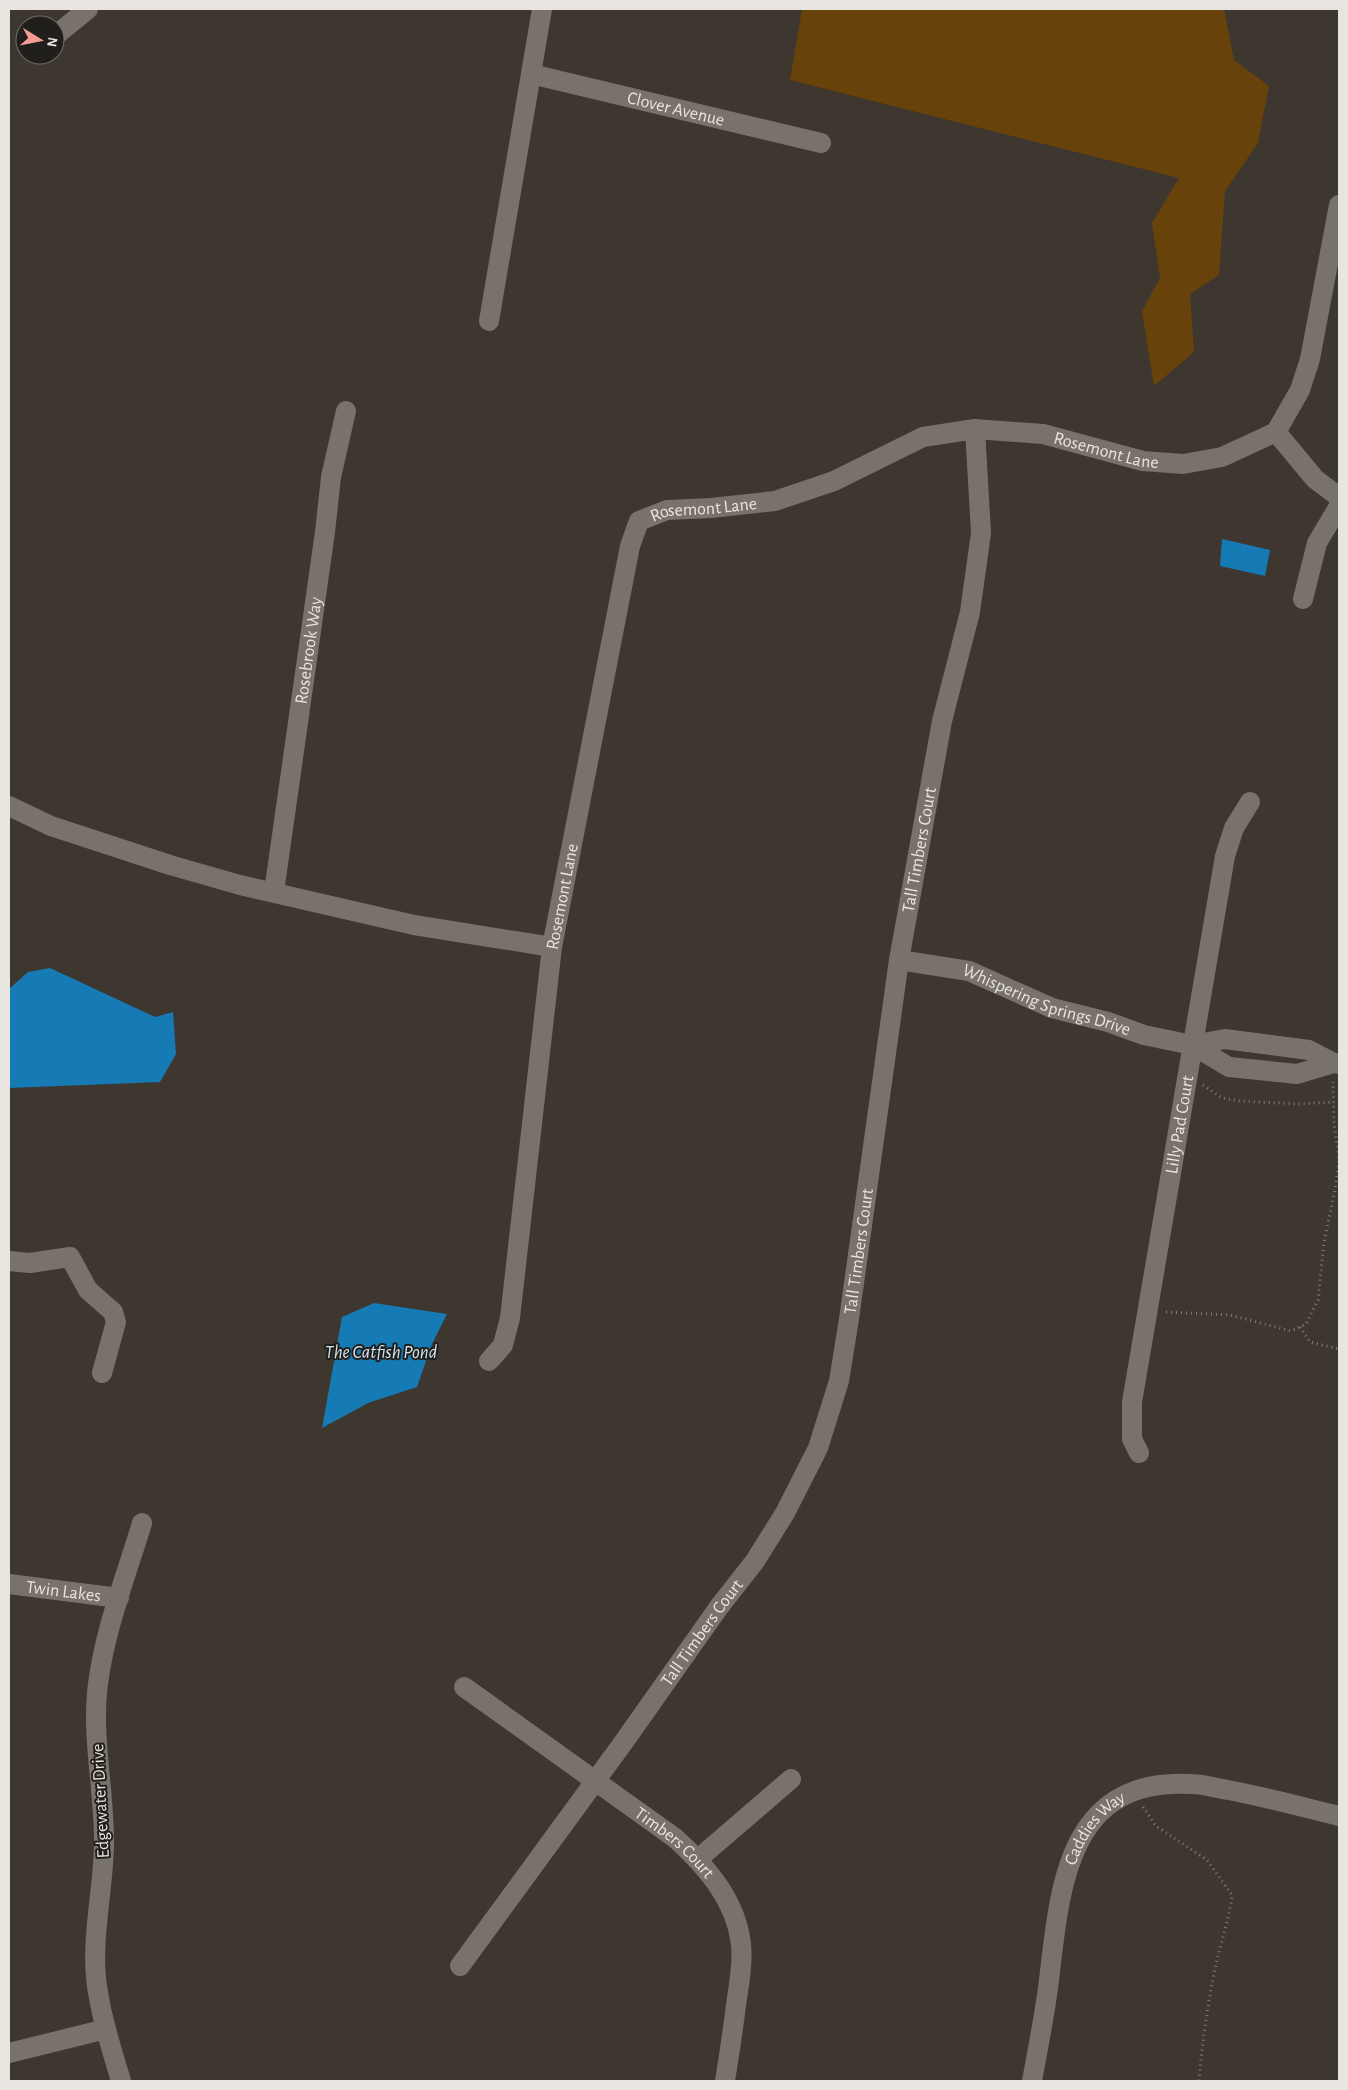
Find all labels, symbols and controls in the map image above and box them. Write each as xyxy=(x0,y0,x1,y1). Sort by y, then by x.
north arrow xyxy=(15,15,65,65)
text: N xyxy=(44,36,60,48)
street label: Clover Avenue xyxy=(625,89,726,130)
street label: Rosemont Lane xyxy=(1052,429,1159,472)
street label: Rosemont Lane xyxy=(648,495,758,526)
street label: Rosebrook Way xyxy=(293,596,326,705)
street label: Tall Timbers Court xyxy=(900,786,940,914)
street label: Rosemont Lane xyxy=(544,842,582,951)
street label: Whispering Springs Drive xyxy=(960,961,1133,1039)
street label: Lilly Pad Court xyxy=(1163,1074,1197,1175)
street label: Tall Timbers Court xyxy=(842,1187,877,1316)
water label: The Catfish Pond xyxy=(325,1343,438,1362)
street label: Tall Timbers Court xyxy=(658,1576,747,1690)
street label: Twin Lakes xyxy=(25,1578,102,1606)
street label: Edgewater Drive xyxy=(89,1743,113,1859)
street label: Caddies Way xyxy=(1062,1788,1129,1868)
street label: Timbers Court xyxy=(631,1804,717,1882)

